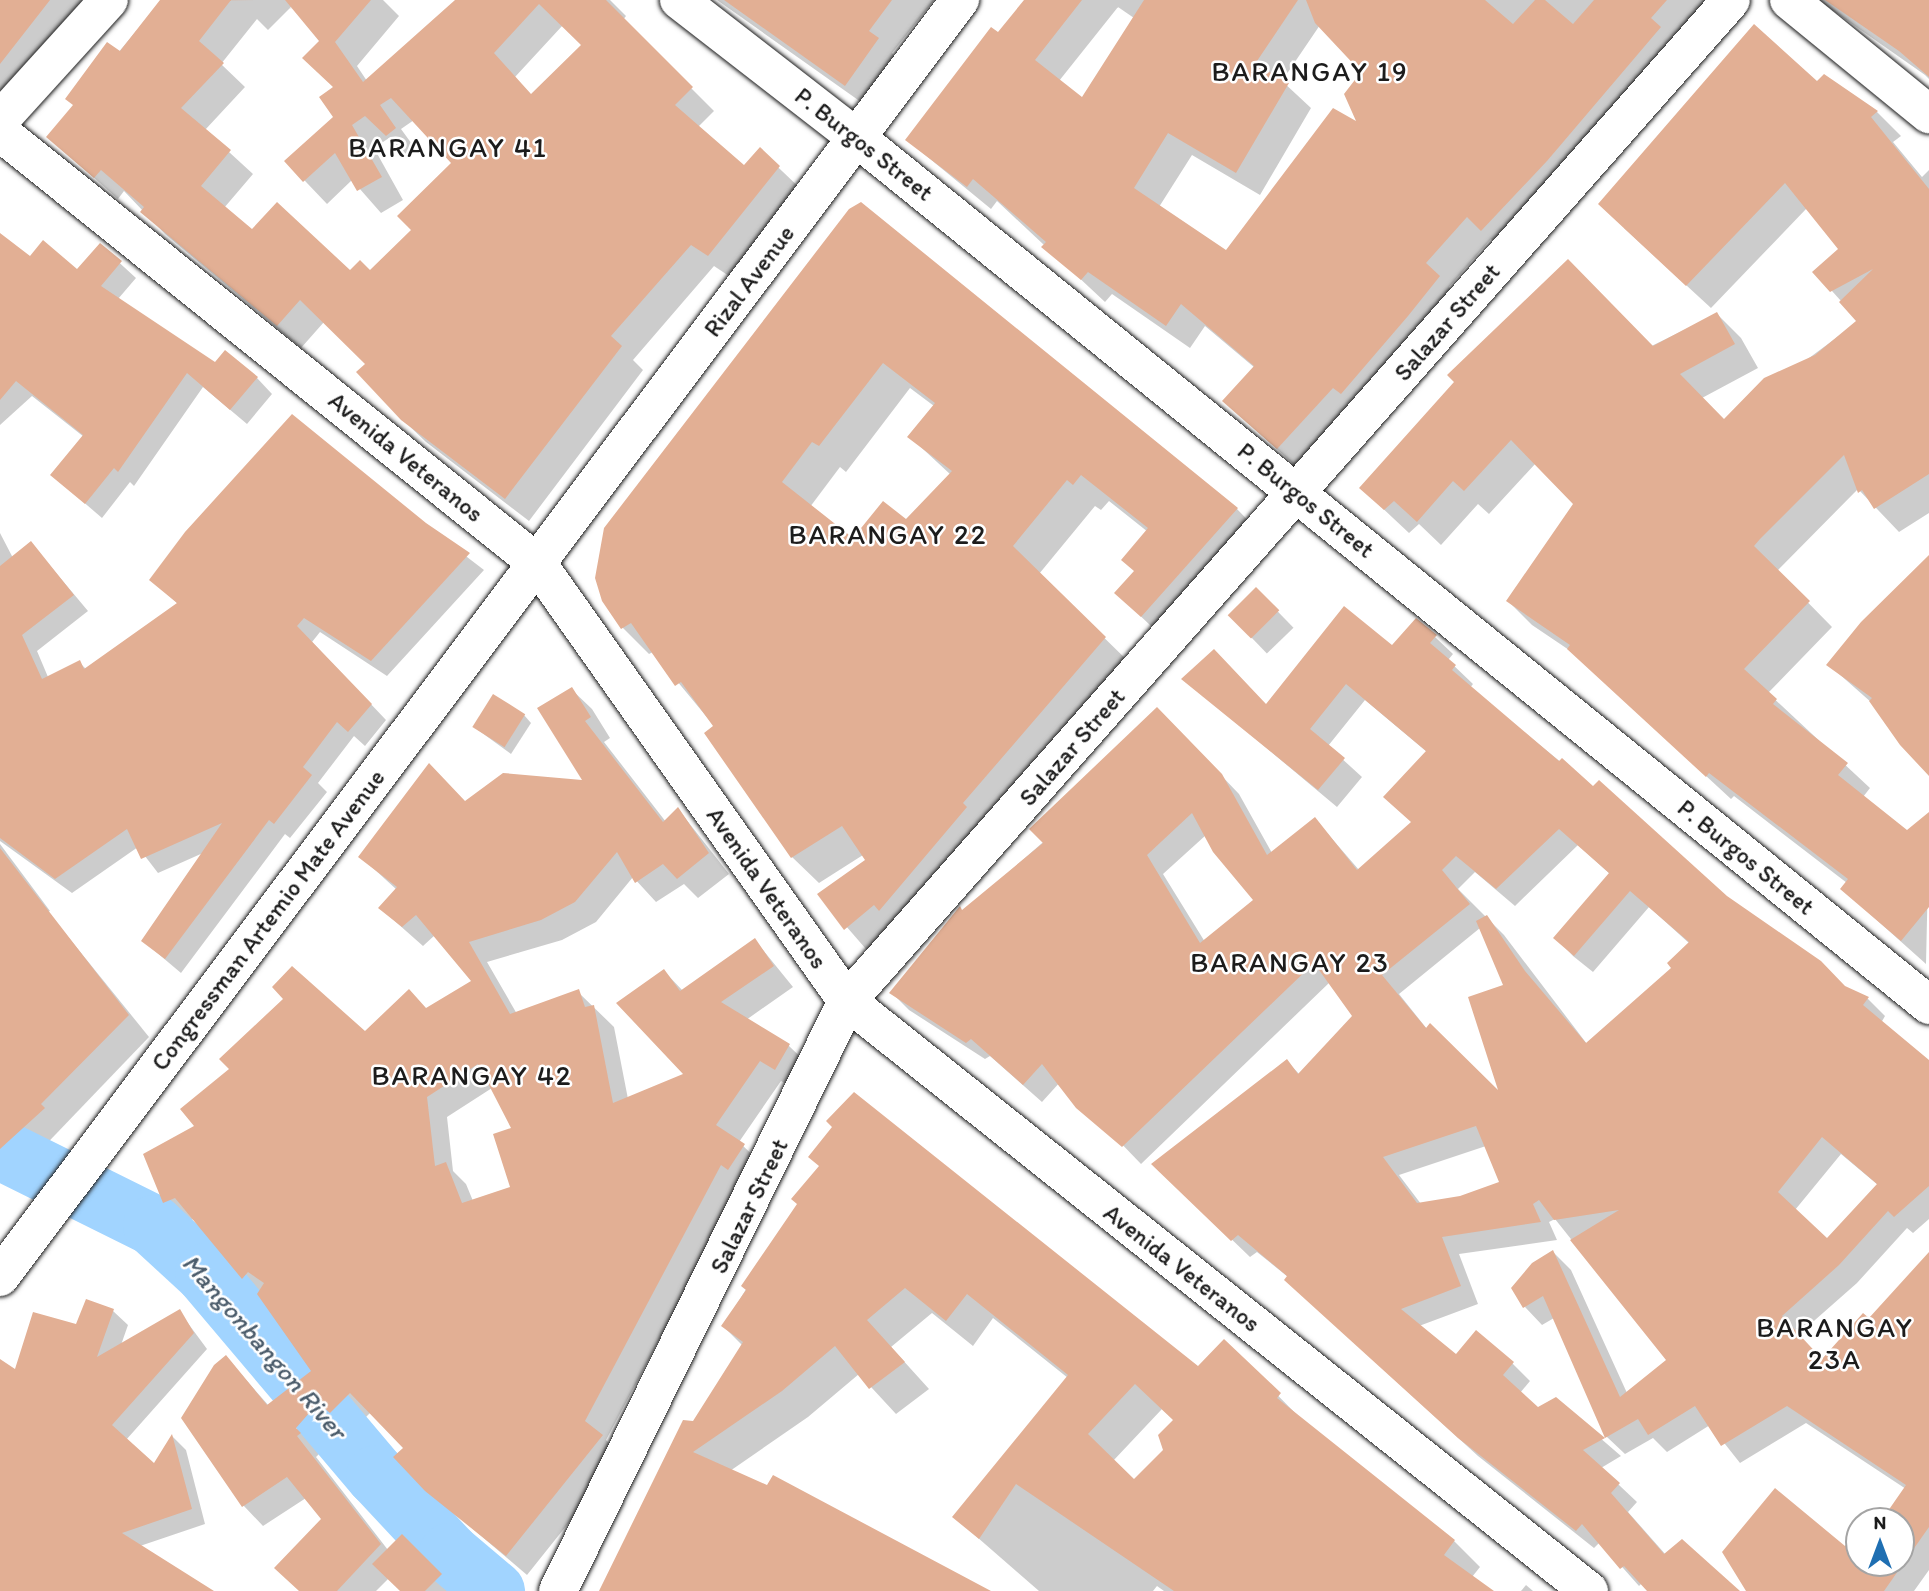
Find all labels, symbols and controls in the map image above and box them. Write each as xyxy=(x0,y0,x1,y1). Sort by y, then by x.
district label: BARANGAY 19 xyxy=(1212,54,1408,88)
street label: P. Burgos Street xyxy=(789,81,939,207)
district label: BARANGAY 41 xyxy=(349,130,547,164)
street label: Rizal Avenue xyxy=(698,220,800,342)
street label: Salazar Street xyxy=(1388,257,1506,387)
street label: Avenida Veteranos xyxy=(323,386,489,528)
street label: P. Burgos Street xyxy=(1232,436,1380,564)
district label: BARANGAY 22 xyxy=(789,517,987,551)
street label: Salazar Street xyxy=(1013,682,1131,812)
street label: Congressman Artemio Mate Avenue xyxy=(146,764,390,1076)
street label: P. Burgos Street xyxy=(1672,793,1820,921)
street label: Avenida Veteranos xyxy=(701,802,833,974)
district label: BARANGAY 23 xyxy=(1191,945,1389,979)
district label: BARANGAY 42 xyxy=(372,1058,572,1092)
street label: Salazar Street xyxy=(704,1134,794,1278)
street label: Avenida Veteranos xyxy=(1098,1198,1266,1338)
water label: Mangonbangon River xyxy=(175,1248,353,1446)
district label: BARANGAY 23A xyxy=(1756,1310,1914,1376)
north arrow xyxy=(1845,1507,1915,1577)
text: N xyxy=(1874,1511,1886,1534)

